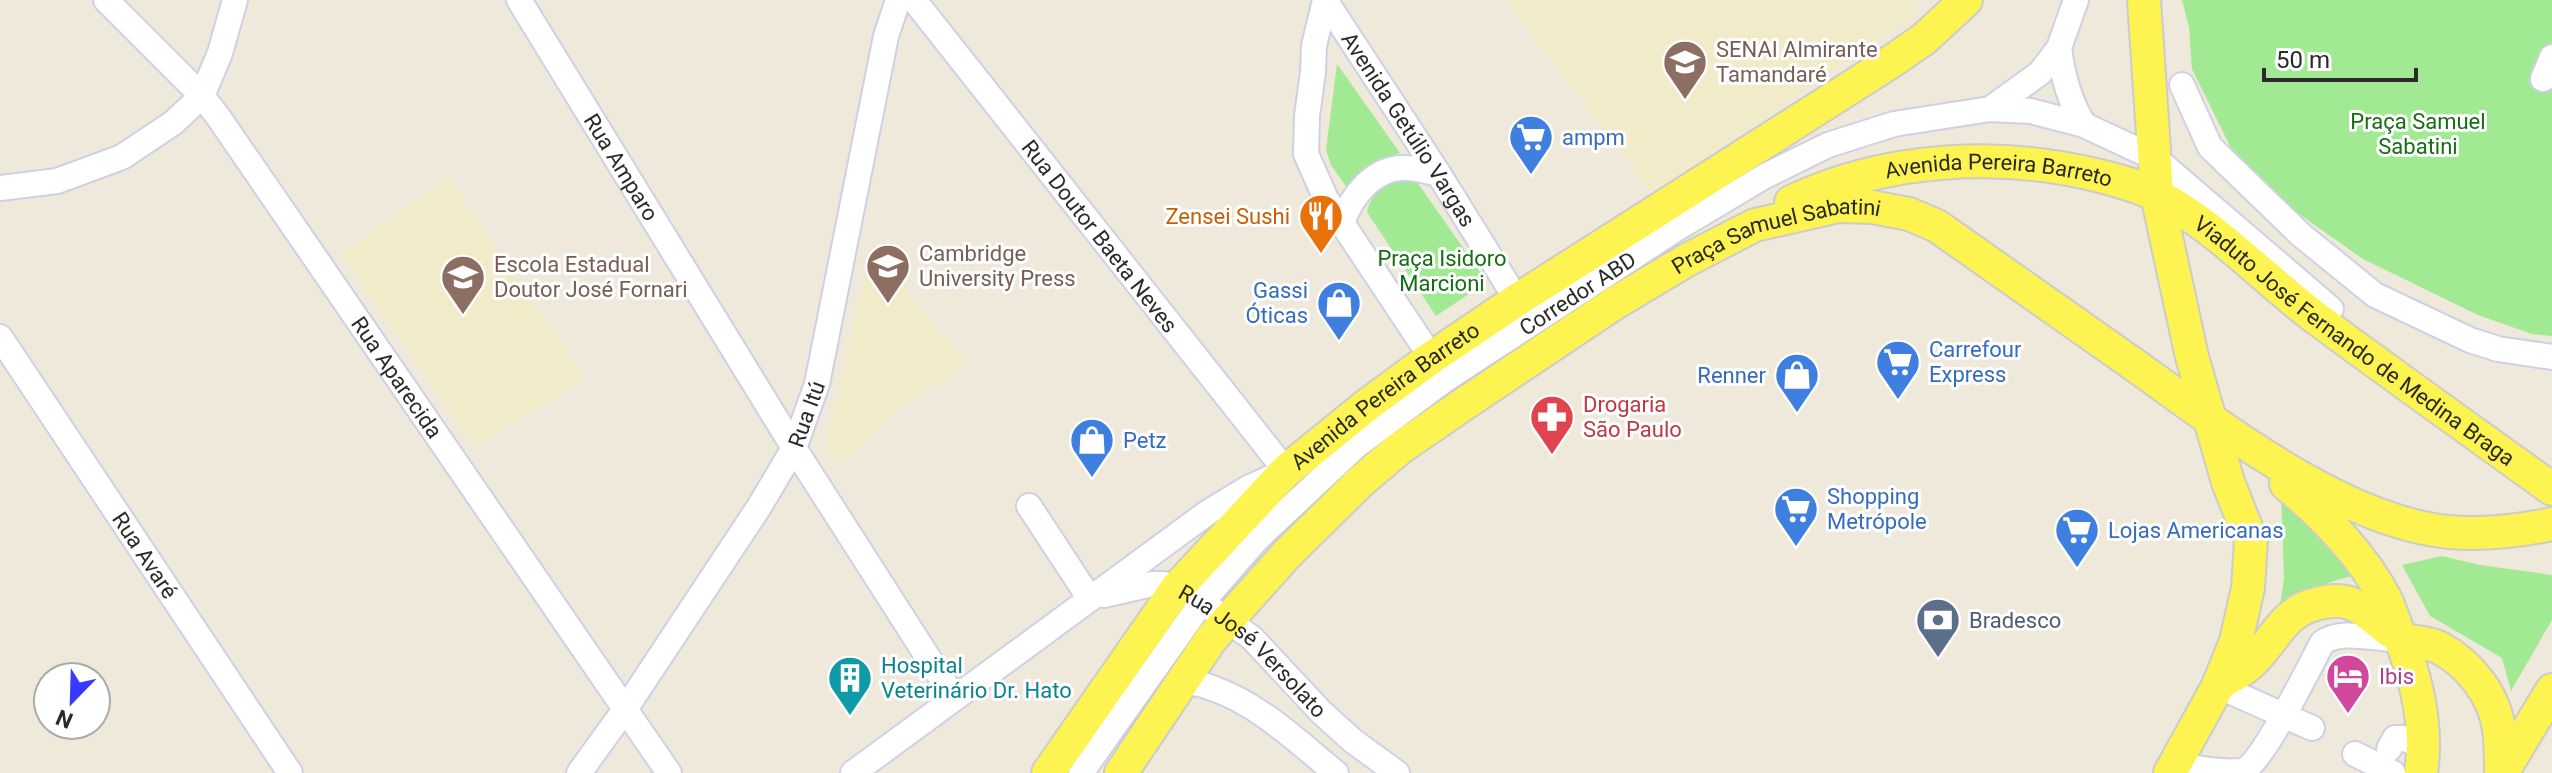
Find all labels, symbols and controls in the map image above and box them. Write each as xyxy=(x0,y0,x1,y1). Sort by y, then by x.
street label: Avenida Getúlio Vargas xyxy=(1336,28,1480,231)
scale bar xyxy=(2264,32,2416,82)
place label: SENAI Almirante Tamandaré xyxy=(1716,37,1878,87)
school or university icon: SENAI Almirante Tamandaré xyxy=(1661,38,1709,101)
text: 50 m xyxy=(2276,46,2330,74)
street label: Rua Amparo xyxy=(579,109,663,225)
park label: Praça Samuel Sabatini xyxy=(2350,109,2486,159)
supermarket icon: ampm xyxy=(1507,113,1555,176)
place label: ampm xyxy=(1562,125,1625,150)
street label: Rua Doutor Baeta Neves xyxy=(1017,135,1183,338)
street label: Avenida Pereira Barreto xyxy=(1883,149,2115,192)
restaurant icon: Zensei Sushi xyxy=(1297,192,1345,255)
street label: Praça Samuel Sabatini xyxy=(1667,194,1883,279)
place label: Zensei Sushi xyxy=(1165,204,1290,229)
street label: Viaduto José Fernando de Medina Braga xyxy=(2189,211,2519,471)
place label: Cambridge University Press xyxy=(919,241,1076,291)
school or university icon: Cambridge University Press xyxy=(864,242,912,305)
park label: Praça Isidoro Marcioni xyxy=(1377,246,1507,296)
street label: Corredor ABD xyxy=(1515,247,1640,341)
place label: Escola Estadual Doutor José Fornari xyxy=(494,252,688,302)
school or university icon: Escola Estadual Doutor José Fornari xyxy=(439,253,487,316)
place label: Gassi Óticas xyxy=(1245,278,1308,328)
shop icon: Gassi Óticas xyxy=(1315,279,1363,342)
street label: Rua Aparecida xyxy=(346,312,447,443)
street label: Avenida Pereira Barreto xyxy=(1286,317,1484,475)
place label: Carrefour Express xyxy=(1929,337,2022,387)
supermarket icon: Carrefour Express xyxy=(1874,338,1922,401)
shop icon: Renner xyxy=(1773,351,1821,414)
place label: Renner xyxy=(1697,363,1767,388)
street label: Rua Itú xyxy=(783,378,830,451)
place label: Drogaria São Paulo xyxy=(1583,392,1682,442)
pharmacy icon: Drogaria São Paulo xyxy=(1528,393,1576,456)
shop icon: Petz xyxy=(1068,416,1116,479)
place label: Petz xyxy=(1123,428,1167,453)
place label: Shopping Metrópole xyxy=(1827,484,1927,534)
supermarket icon: Shopping Metrópole xyxy=(1772,485,1820,548)
supermarket icon: Lojas Americanas xyxy=(2053,506,2101,569)
street label: Rua Avaré xyxy=(107,508,182,603)
place label: Lojas Americanas xyxy=(2108,518,2284,543)
street label: Rua José Versolato xyxy=(1174,580,1332,723)
bank icon: Bradesco xyxy=(1914,596,1962,659)
place label: Bradesco xyxy=(1969,608,2061,633)
hotel icon: Ibis xyxy=(2324,652,2372,715)
place label: Hospital Veterinário Dr. Hato xyxy=(881,653,1072,703)
building icon: Hospital Veterinário Dr. Hato xyxy=(826,654,874,717)
north arrow xyxy=(32,661,112,741)
place label: Ibis xyxy=(2379,664,2414,689)
text: N xyxy=(52,704,76,733)

